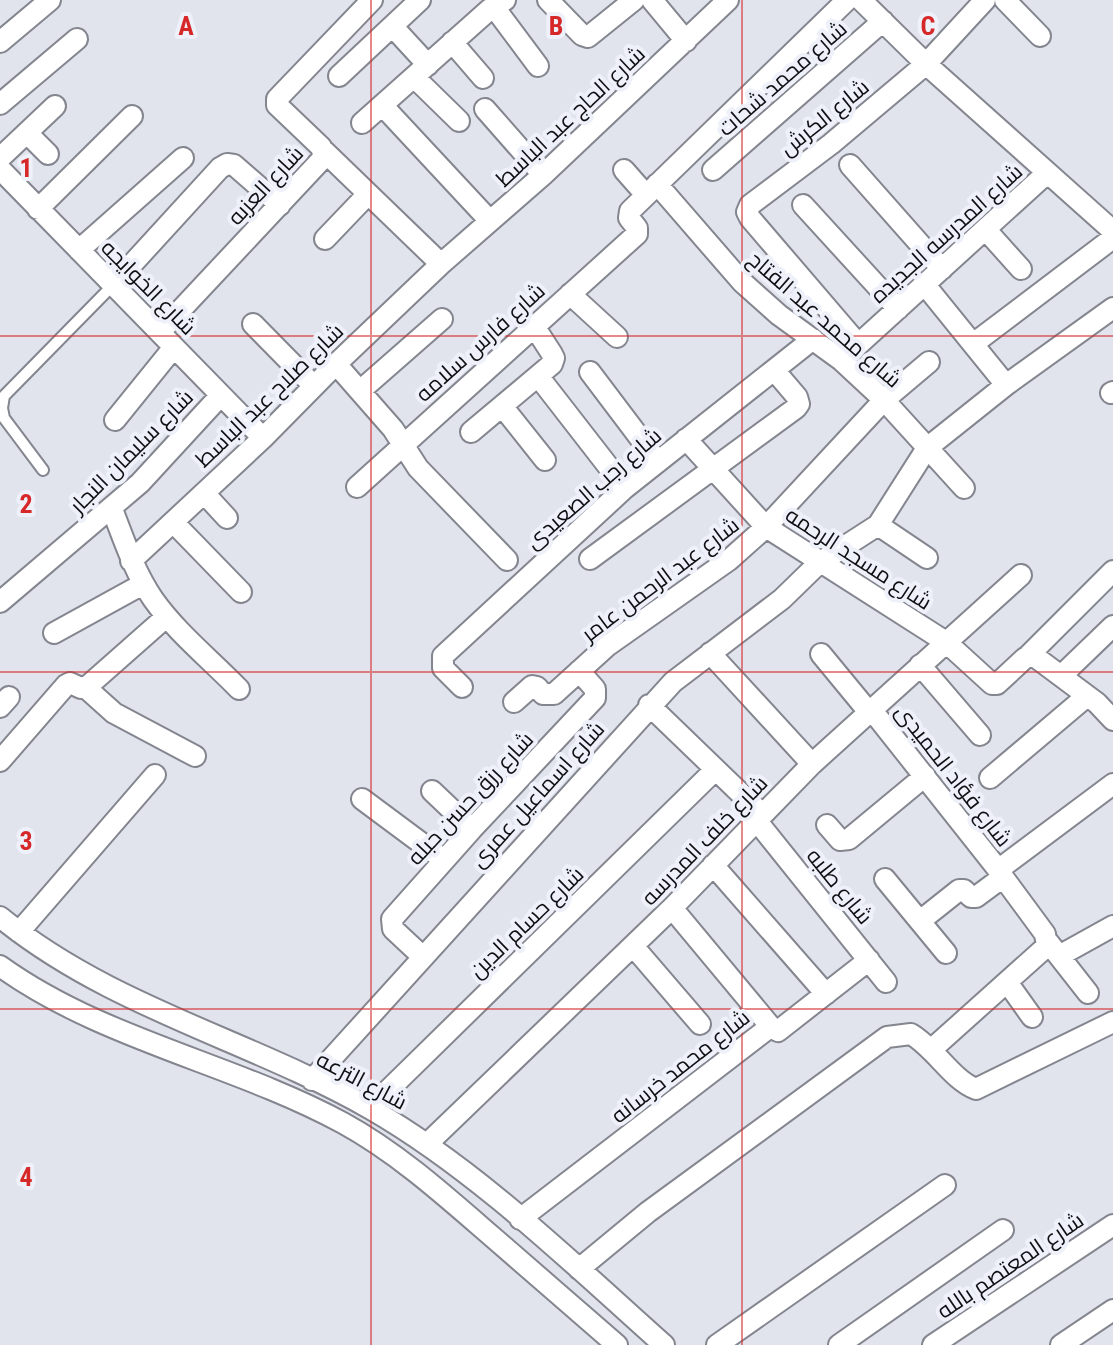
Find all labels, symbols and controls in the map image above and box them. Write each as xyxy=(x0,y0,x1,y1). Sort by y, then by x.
text: A xyxy=(178,11,194,41)
text: B xyxy=(549,11,563,41)
text: C xyxy=(921,11,936,41)
street label: شارع محمد شحات xyxy=(713,16,853,142)
street label: شارع الحاج عبد الباسط xyxy=(491,41,651,193)
street label: شارع الكرش xyxy=(775,74,875,162)
street label: شارع العزبه xyxy=(223,141,310,231)
text: 1 xyxy=(19,153,33,183)
street label: شارع المدرسه الجديده xyxy=(865,159,1029,310)
street label: شارع الخوايجه xyxy=(95,235,201,341)
street label: شارع محمد عبد الفتاح xyxy=(742,246,906,394)
street label: شارع فارس سلامه xyxy=(411,278,551,408)
street label: شارع صلاح عبد الباسط xyxy=(190,319,350,474)
street label: شارع سليمان النجار xyxy=(63,384,200,521)
street label: شارع رجب الصعيدى xyxy=(520,423,668,556)
text: 2 xyxy=(19,489,33,519)
street label: شارع مسجد الرحمه xyxy=(780,502,936,617)
street label: شارع عبد الرحمن عامر xyxy=(575,512,745,649)
street label: شارع فؤاد الحميدى xyxy=(889,699,1017,853)
street label: شارع اسماعيل عمرى xyxy=(465,716,611,874)
street label: شارع رزق حسن حبله xyxy=(402,727,540,871)
street label: شارع خلف المدرسه xyxy=(636,770,774,912)
text: 3 xyxy=(19,826,33,856)
street label: شارع طلبه xyxy=(800,843,878,930)
street label: شارع حسام الدين xyxy=(464,862,591,985)
street label: شارع محمد خرسانه xyxy=(606,1005,756,1130)
street label: شارع الترعه xyxy=(311,1046,411,1116)
text: 4 xyxy=(19,1162,33,1192)
street label: شارع المعتصم بالله xyxy=(932,1207,1090,1326)

